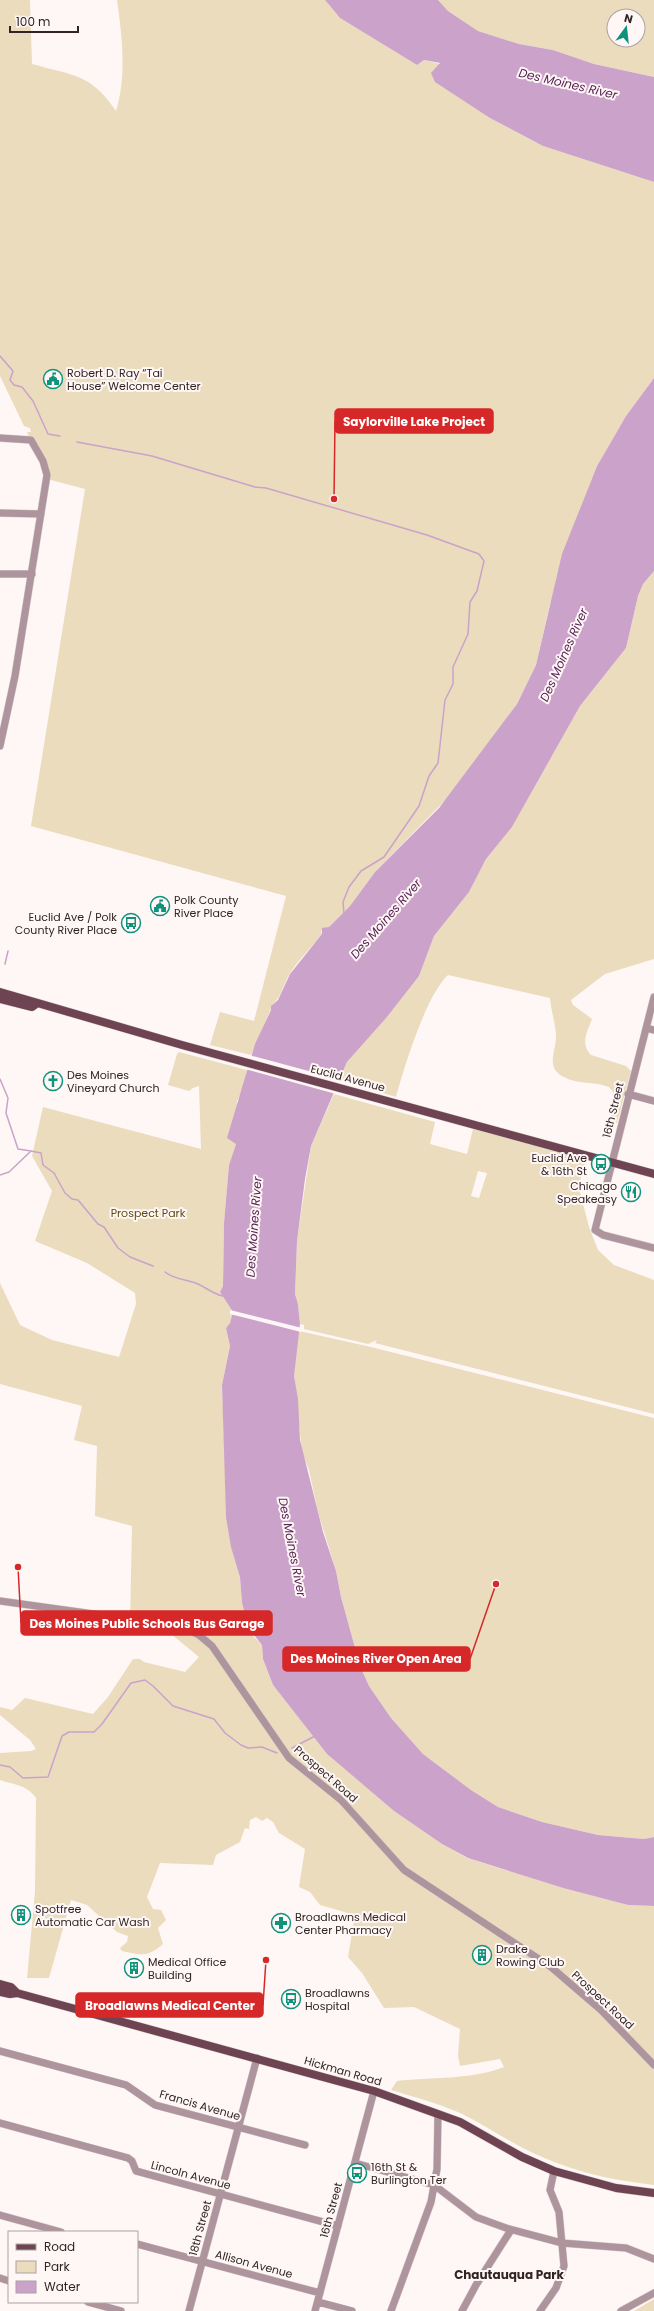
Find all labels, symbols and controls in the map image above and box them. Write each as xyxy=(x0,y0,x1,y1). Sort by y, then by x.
scale bar xyxy=(10,8,78,34)
north arrow xyxy=(606,8,646,48)
text: N xyxy=(623,10,635,27)
text: 100 m xyxy=(16,13,50,30)
water label: Des Moines River xyxy=(517,64,620,103)
place label: Robert D. Ray “Tai House” Welcome Center xyxy=(67,365,201,394)
public building icon: Robert D. Ray “Tai House” Welcome Center xyxy=(42,368,64,390)
callout: Saylorville Lake Project xyxy=(335,409,493,433)
text: Saylorville Lake Project xyxy=(343,413,485,430)
water label: Des Moines River xyxy=(535,605,592,704)
water label: Des Moines River xyxy=(346,875,425,962)
place label: Polk County River Place xyxy=(174,892,239,921)
public building icon: Polk County River Place xyxy=(149,895,171,917)
place label: Euclid Ave / Polk County River Place xyxy=(15,909,117,938)
bus stop icon: Euclid Ave / Polk County River Place xyxy=(120,912,142,934)
street label: Euclid Avenue xyxy=(309,1060,387,1096)
place label: Des Moines Vineyard Church xyxy=(67,1067,160,1096)
church icon: Des Moines Vineyard Church xyxy=(42,1070,64,1092)
street label: 16th Street xyxy=(598,1081,628,1139)
place label: Euclid Ave & 16th St xyxy=(531,1150,587,1179)
bus stop icon: Euclid Ave & 16th St xyxy=(590,1153,612,1175)
water label: Des Moines River xyxy=(242,1176,266,1278)
place label: Chicago Speakeasy xyxy=(557,1178,618,1207)
restaurant icon: Chicago Speakeasy xyxy=(620,1181,642,1203)
park label: Prospect Park xyxy=(111,1205,186,1221)
water label: Des Moines River xyxy=(275,1496,311,1598)
callout: Des Moines Public Schools Bus Garage xyxy=(21,1611,272,1635)
text: Des Moines Public Schools Bus Garage xyxy=(29,1615,265,1632)
callout: Des Moines River Open Area xyxy=(283,1647,470,1671)
text: Des Moines River Open Area xyxy=(290,1650,462,1667)
street label: Prospect Road xyxy=(291,1742,361,1806)
place label: Spotfree Automatic Car Wash xyxy=(35,1901,150,1930)
building icon: Spotfree Automatic Car Wash xyxy=(10,1904,32,1926)
place label: Broadlawns Medical Center Pharmacy xyxy=(295,1909,406,1938)
pharmacy icon: Broadlawns Medical Center Pharmacy xyxy=(270,1912,292,1934)
place label: Drake Rowing Club xyxy=(496,1941,565,1970)
building icon: Drake Rowing Club xyxy=(471,1944,493,1966)
place label: Medical Office Building xyxy=(148,1954,226,1983)
building icon: Medical Office Building xyxy=(123,1957,145,1979)
street label: Prospect Road xyxy=(568,1967,638,2033)
place label: Broadlawns Hospital xyxy=(305,1985,370,2014)
bus stop icon: Broadlawns Hospital xyxy=(280,1988,302,2010)
callout: Broadlawns Medical Center xyxy=(76,1993,263,2017)
text: Broadlawns Medical Center xyxy=(85,1997,255,2014)
street label: Hickman Road xyxy=(302,2052,384,2090)
street label: Francis Avenue xyxy=(158,2086,243,2124)
street label: Lincoln Avenue xyxy=(149,2157,233,2193)
place label: 16th St & Burlington Ter xyxy=(371,2159,447,2188)
bus stop icon: 16th St & Burlington Ter xyxy=(346,2162,368,2184)
street label: 16th Street xyxy=(316,2181,346,2239)
street label: 18th Street xyxy=(185,2199,215,2257)
legend xyxy=(8,2231,138,2303)
text: Road xyxy=(44,2238,75,2255)
street label: Allison Avenue xyxy=(213,2246,295,2282)
text: Park xyxy=(44,2258,71,2275)
district label: Chautauqua Park xyxy=(454,2266,564,2283)
text: Water xyxy=(44,2278,81,2295)

